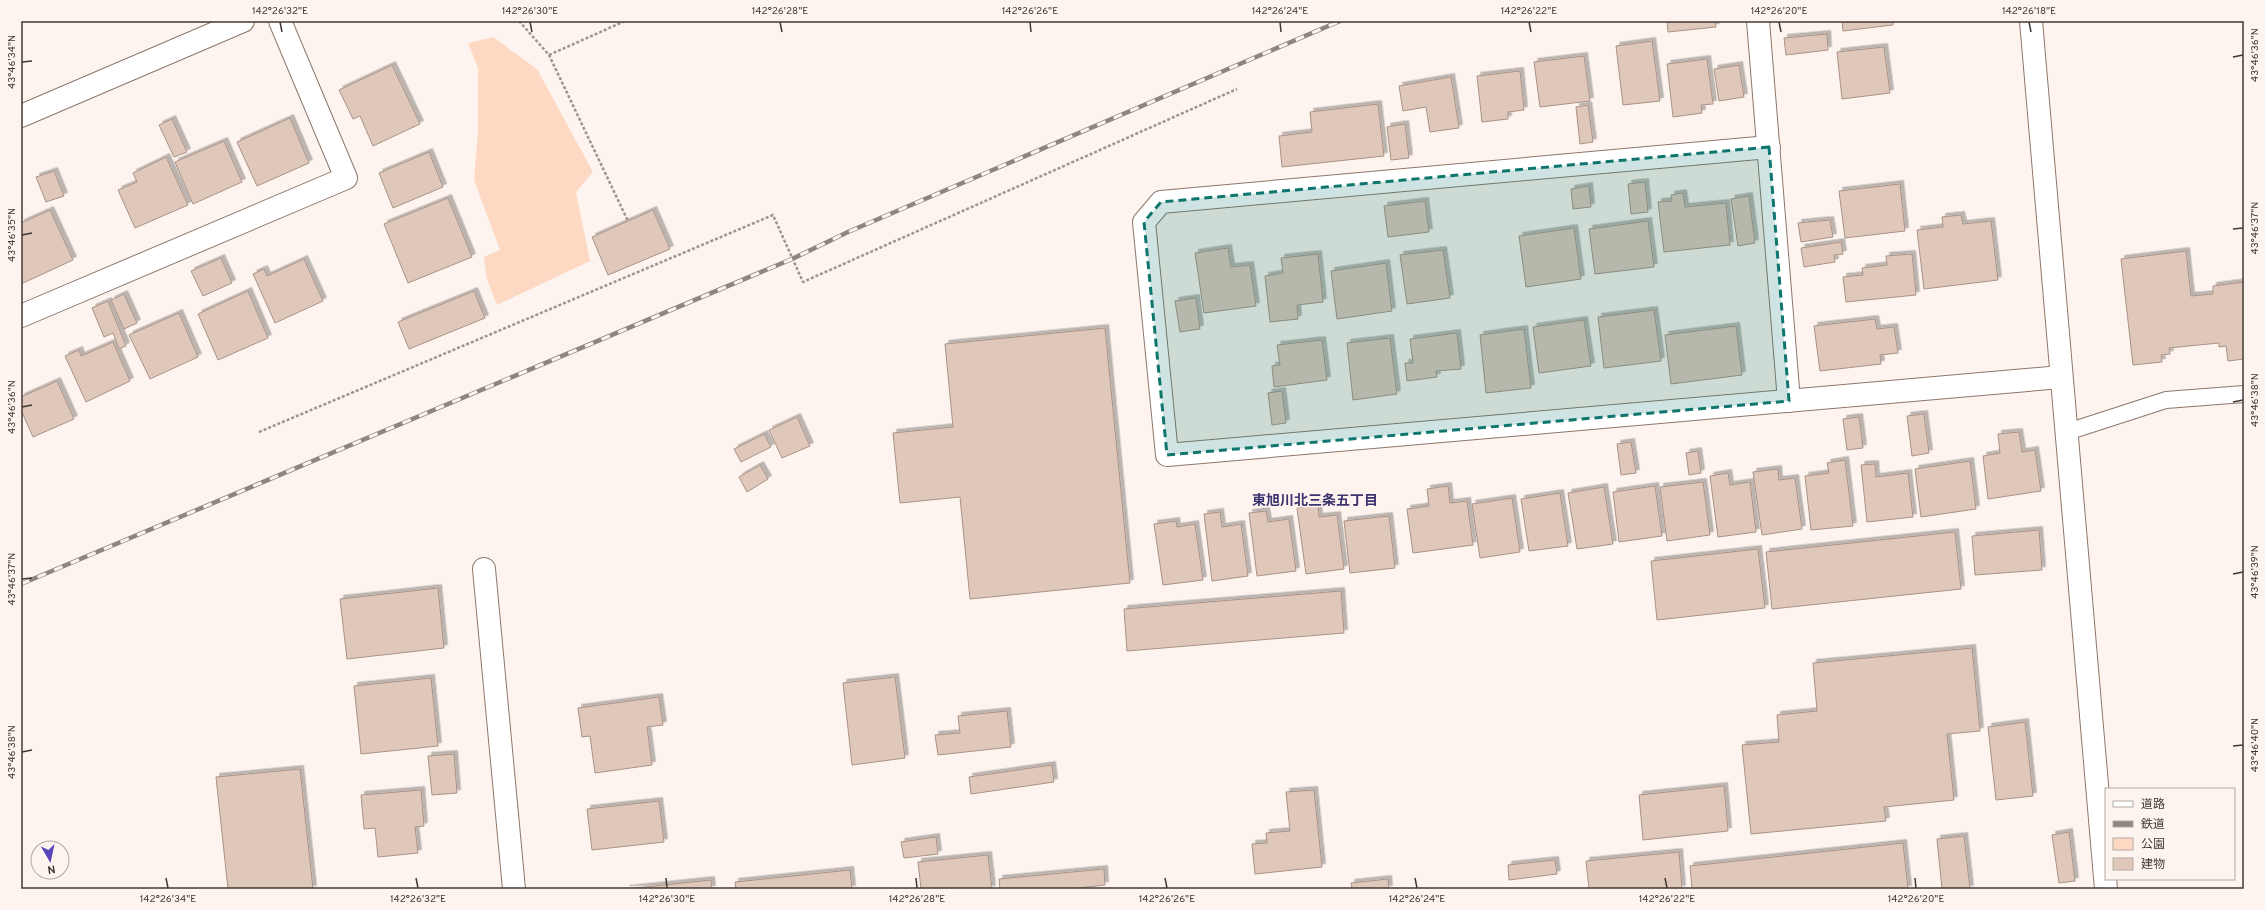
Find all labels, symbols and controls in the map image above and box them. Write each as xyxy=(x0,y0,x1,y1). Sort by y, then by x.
text: 142°26'32"E xyxy=(252,5,308,18)
text: 142°26'30"E xyxy=(502,5,558,18)
text: 142°26'28"E xyxy=(752,5,808,18)
text: 142°26'26"E xyxy=(1002,5,1058,18)
text: 142°26'24"E xyxy=(1252,5,1308,18)
text: 142°26'22"E xyxy=(1501,5,1557,18)
text: 142°26'20"E xyxy=(1751,5,1807,18)
text: 142°26'18"E xyxy=(2002,5,2056,18)
text: 43°46'36"N xyxy=(2249,28,2262,82)
text: 43°46'34"N xyxy=(6,35,19,89)
text: 43°46'37"N xyxy=(2249,202,2262,254)
text: 43°46'35"N xyxy=(6,208,19,262)
text: 43°46'38"N xyxy=(2249,373,2262,427)
text: 43°46'36"N xyxy=(6,380,19,434)
district label: 東旭川北三条五丁目 xyxy=(1252,492,1378,510)
text: 43°46'39"N xyxy=(2249,545,2262,599)
text: 43°46'37"N xyxy=(6,553,19,605)
text: 43°46'40"N xyxy=(2249,718,2262,772)
text: 43°46'38"N xyxy=(6,725,19,779)
legend xyxy=(2105,788,2235,880)
text: 道路 xyxy=(2141,797,2165,813)
text: 鉄道 xyxy=(2141,817,2165,833)
text: 公園 xyxy=(2141,837,2165,853)
north arrow xyxy=(30,840,70,880)
text: 建物 xyxy=(2141,857,2165,873)
text: N xyxy=(46,861,56,876)
text: 142°26'34"E xyxy=(140,893,196,906)
text: 142°26'32"E xyxy=(390,893,446,906)
text: 142°26'30"E xyxy=(639,893,695,906)
text: 142°26'28"E xyxy=(889,893,945,906)
text: 142°26'26"E xyxy=(1139,893,1195,906)
text: 142°26'24"E xyxy=(1389,893,1445,906)
text: 142°26'22"E xyxy=(1639,893,1695,906)
text: 142°26'20"E xyxy=(1888,893,1944,906)

